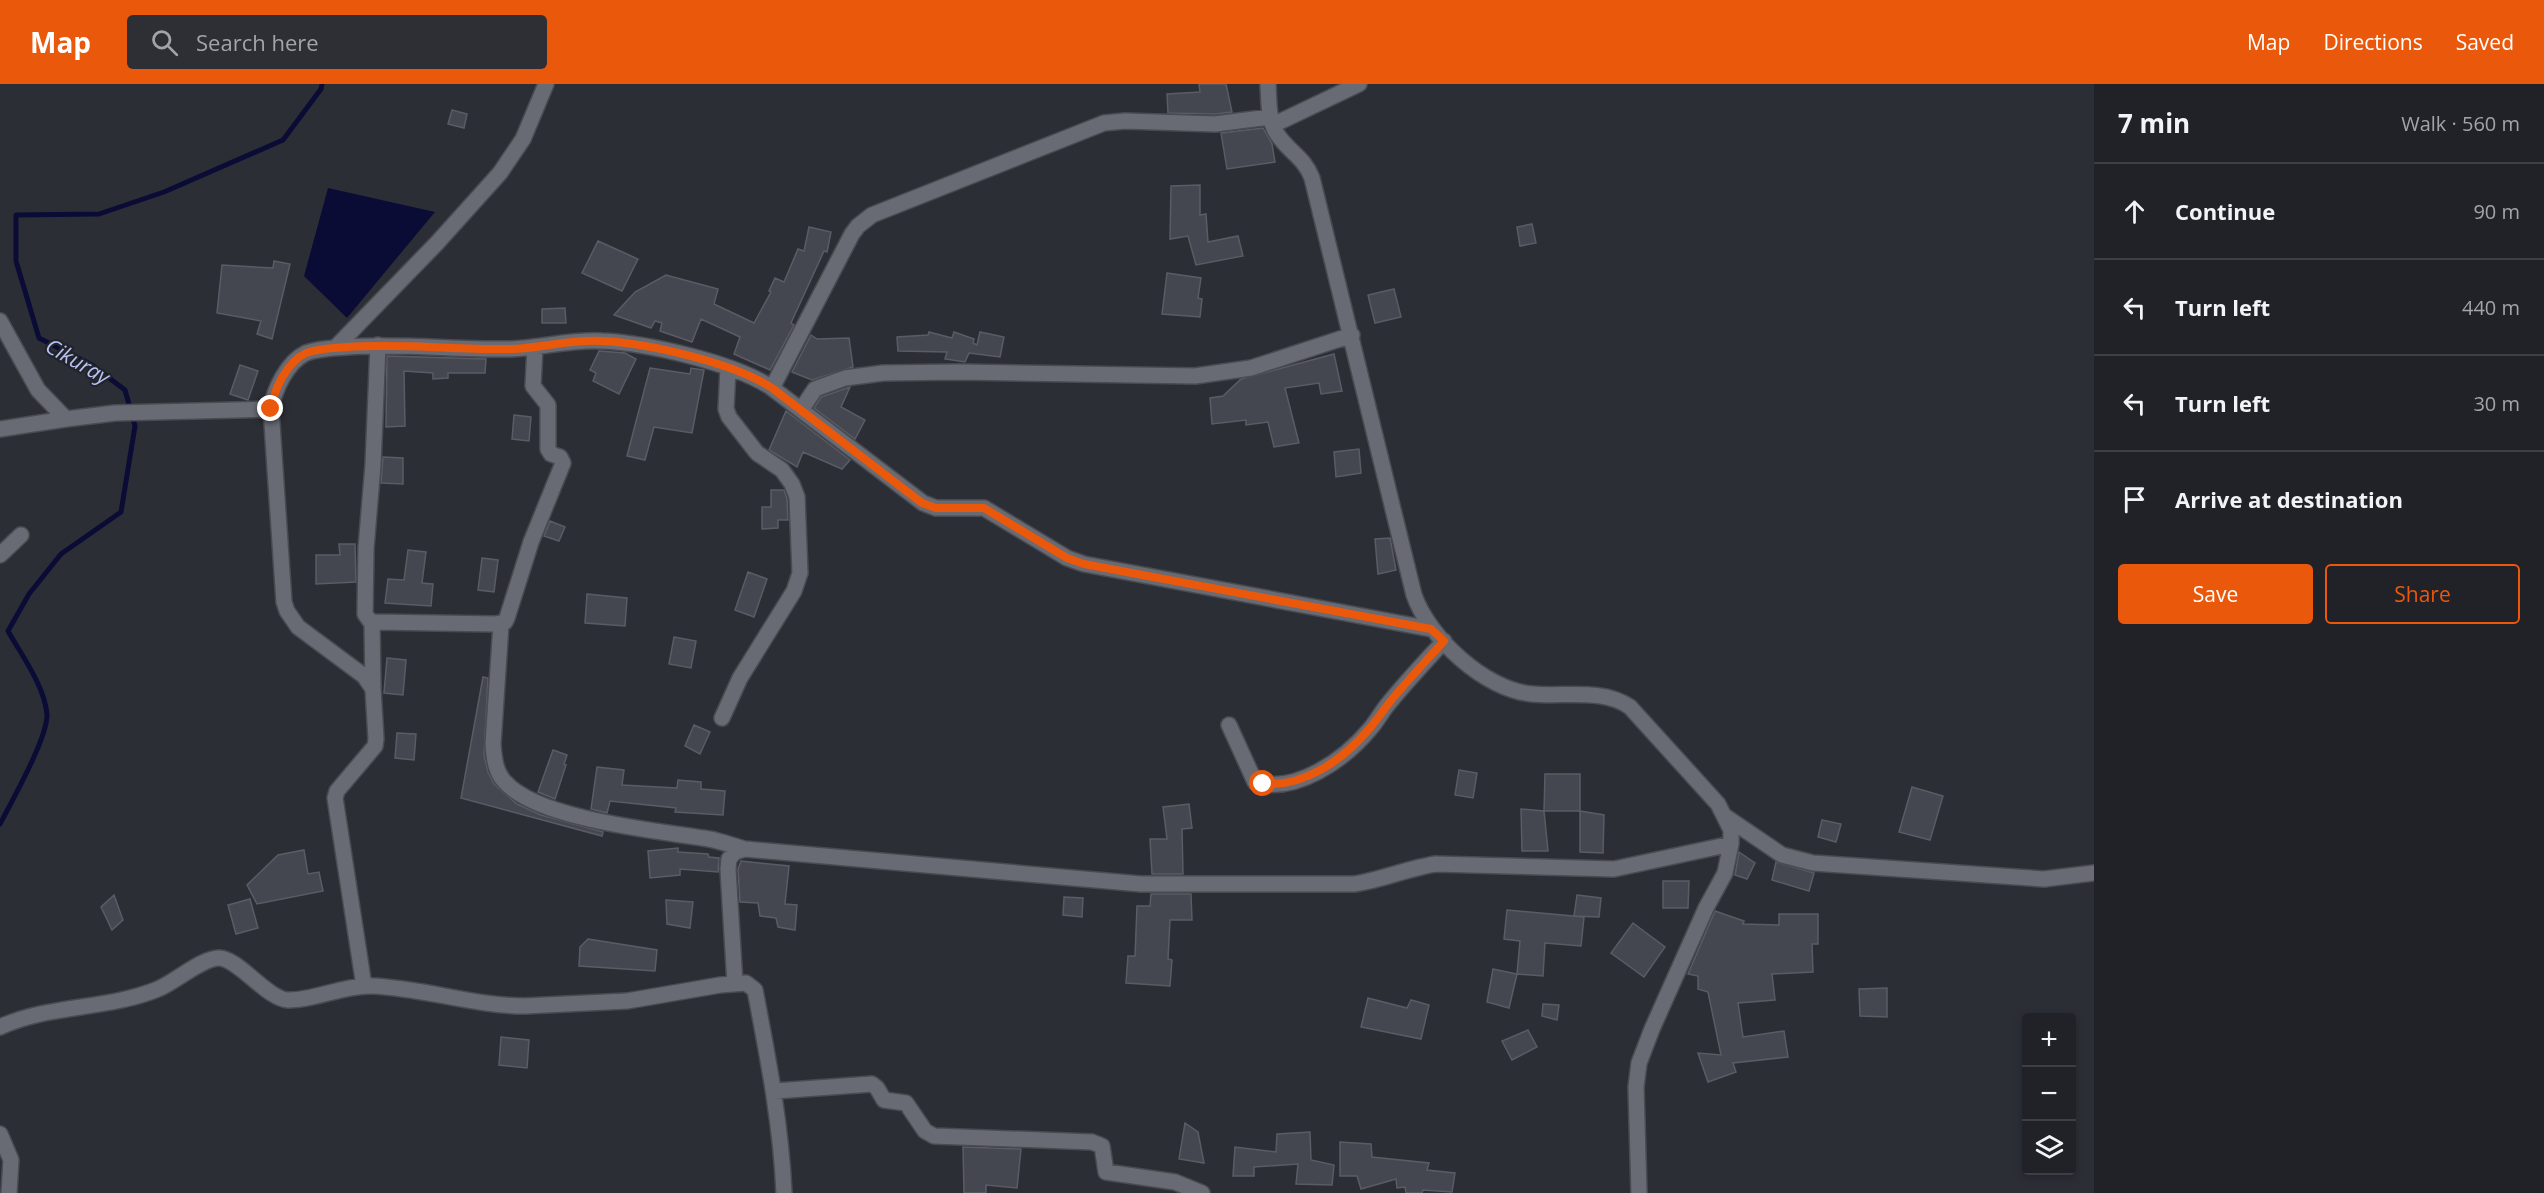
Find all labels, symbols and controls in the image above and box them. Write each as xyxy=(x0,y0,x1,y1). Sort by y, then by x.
search box xyxy=(127,15,547,69)
text: Map xyxy=(30,23,91,61)
icon: search xyxy=(148,26,181,59)
text: Search here xyxy=(196,27,319,57)
text: Map xyxy=(2247,28,2290,56)
text: Directions xyxy=(2323,28,2423,56)
text: Saved xyxy=(2456,28,2514,56)
text: 7 min xyxy=(2118,105,2190,141)
text: Walk · 560 m xyxy=(2401,110,2520,137)
icon: ahead xyxy=(2118,195,2151,228)
text: Continue xyxy=(2175,196,2275,226)
text: 90 m xyxy=(2473,198,2520,225)
icon: left xyxy=(2118,291,2151,324)
text: Turn left xyxy=(2175,292,2270,322)
text: 440 m xyxy=(2462,294,2520,321)
water label: Cikuray xyxy=(41,331,116,391)
icon: left xyxy=(2118,387,2151,420)
text: Turn left xyxy=(2175,388,2270,418)
text: 30 m xyxy=(2473,390,2520,417)
route end xyxy=(257,395,283,421)
icon: arrive xyxy=(2118,483,2151,516)
text: Arrive at destination xyxy=(2175,484,2403,514)
button: Save xyxy=(2118,564,2313,624)
button: Share xyxy=(2325,564,2520,624)
route start xyxy=(1249,770,1275,796)
map controls xyxy=(2022,1013,2076,1175)
button: + xyxy=(2022,1013,2076,1067)
button: − xyxy=(2022,1067,2076,1121)
button: layers xyxy=(2022,1121,2076,1175)

